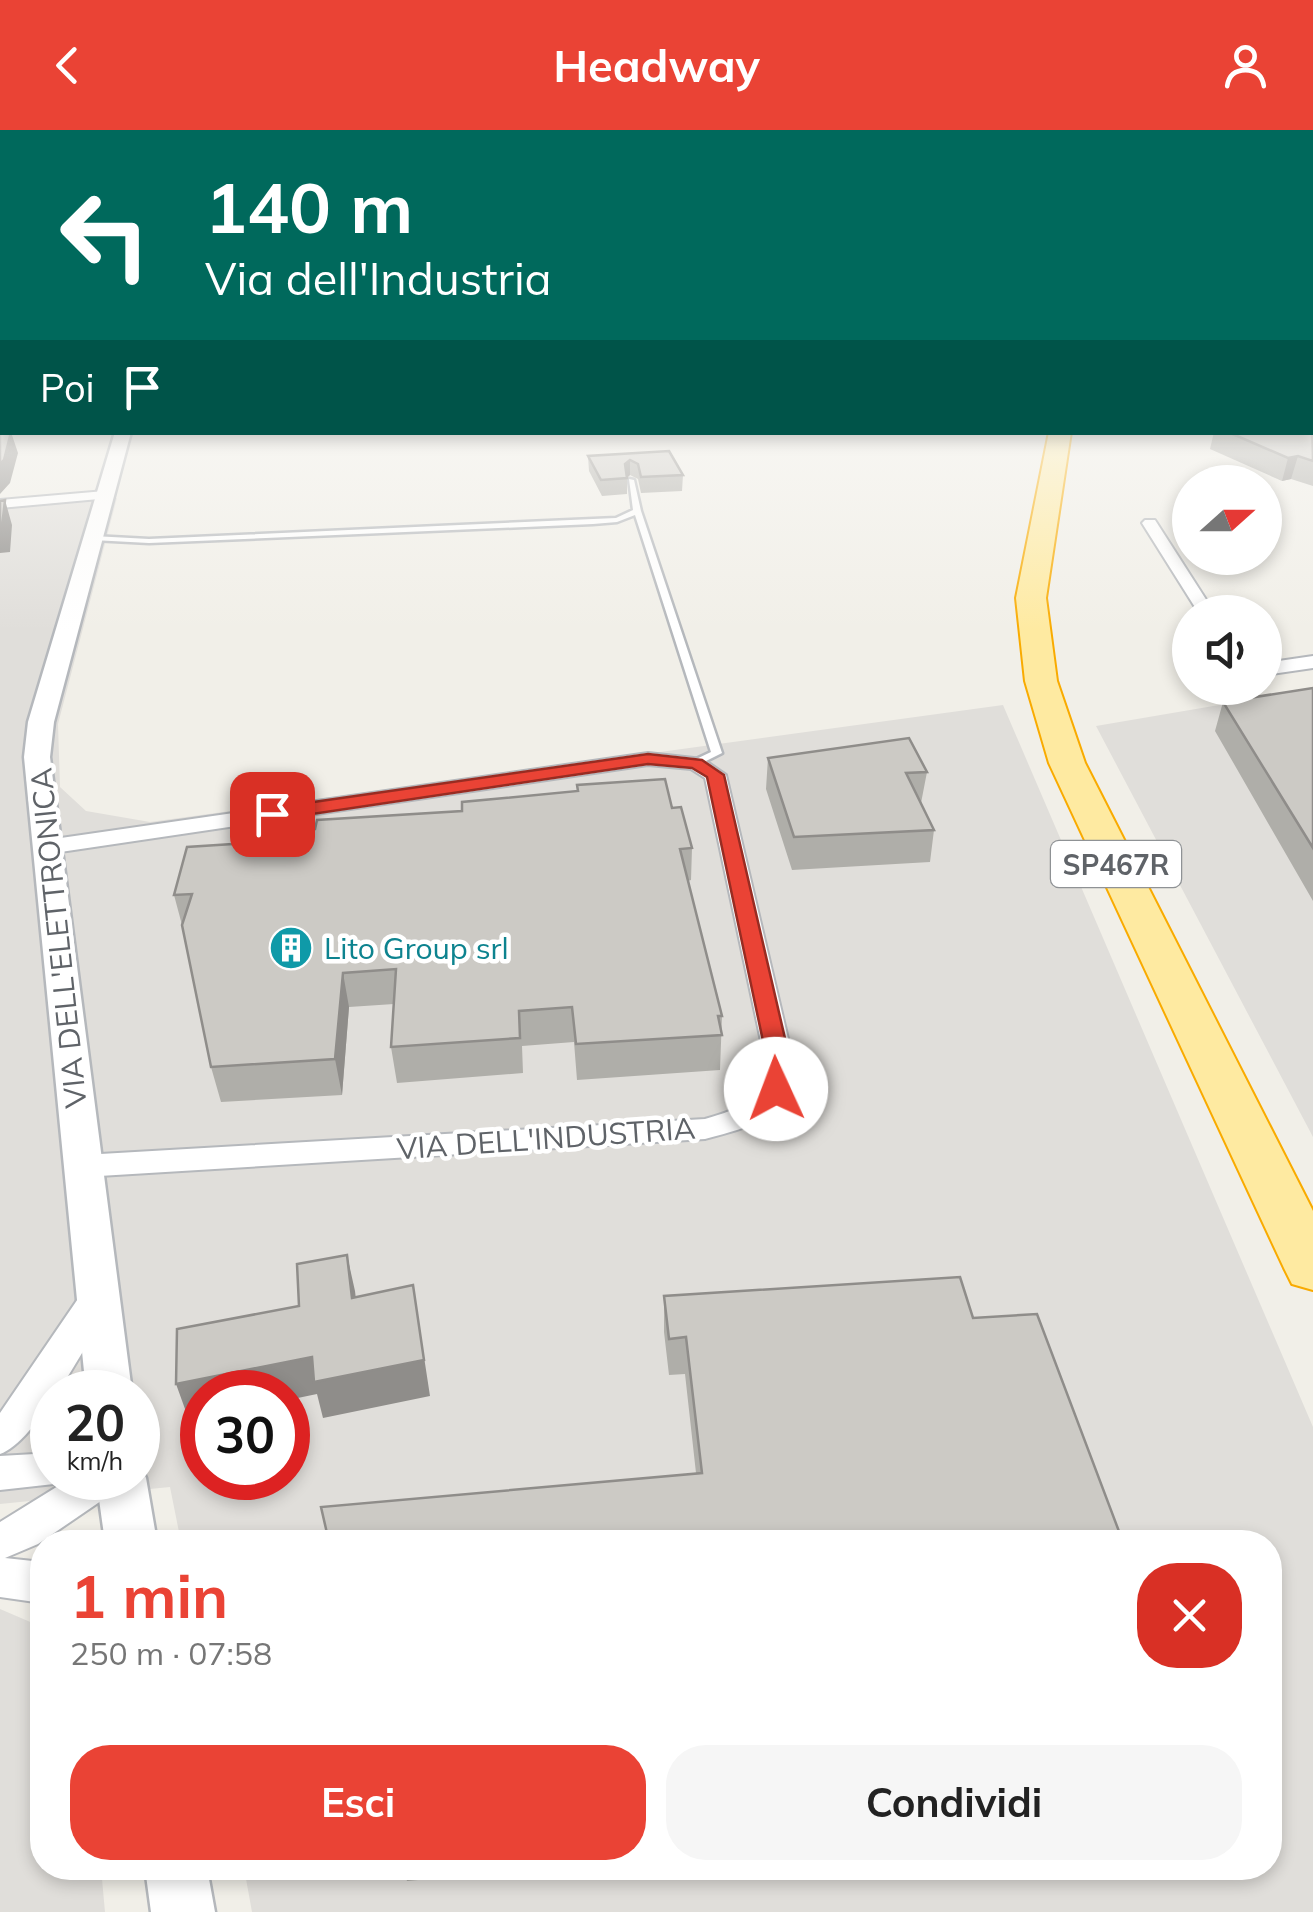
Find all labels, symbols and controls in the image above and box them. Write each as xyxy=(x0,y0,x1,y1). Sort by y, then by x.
text: Headway xyxy=(553,37,760,93)
icon: back xyxy=(40,38,95,93)
icon: person xyxy=(1218,38,1273,93)
text: 140 m xyxy=(205,163,413,251)
icon: left xyxy=(40,170,170,300)
text: Via dell'Industria xyxy=(205,250,552,306)
icon: arrive xyxy=(115,360,170,415)
text: Poi xyxy=(40,364,95,412)
north arrow xyxy=(1172,465,1282,575)
map controls xyxy=(1172,465,1282,705)
button: sound xyxy=(1172,595,1282,705)
street label: VIA DELL'ELETTRONICA xyxy=(21,766,95,1110)
pin xyxy=(230,772,315,857)
icon: arrive xyxy=(245,787,300,842)
road number: SP467R xyxy=(1051,841,1181,887)
building icon: Lito Group srl xyxy=(268,925,314,971)
place label: Lito Group srl xyxy=(324,929,509,967)
position arrow xyxy=(724,1037,828,1141)
street label: VIA DELL'INDUSTRIA xyxy=(395,1109,697,1167)
speed limit sign: 30 xyxy=(180,1370,310,1500)
text: 20 xyxy=(65,1391,125,1454)
text: km/h xyxy=(67,1445,123,1476)
text: 1 min xyxy=(70,1558,228,1633)
button: close xyxy=(1137,1563,1242,1668)
text: 250 m · 07:58 xyxy=(70,1633,272,1673)
button: Esci xyxy=(70,1745,646,1860)
button: Condividi xyxy=(666,1745,1242,1860)

